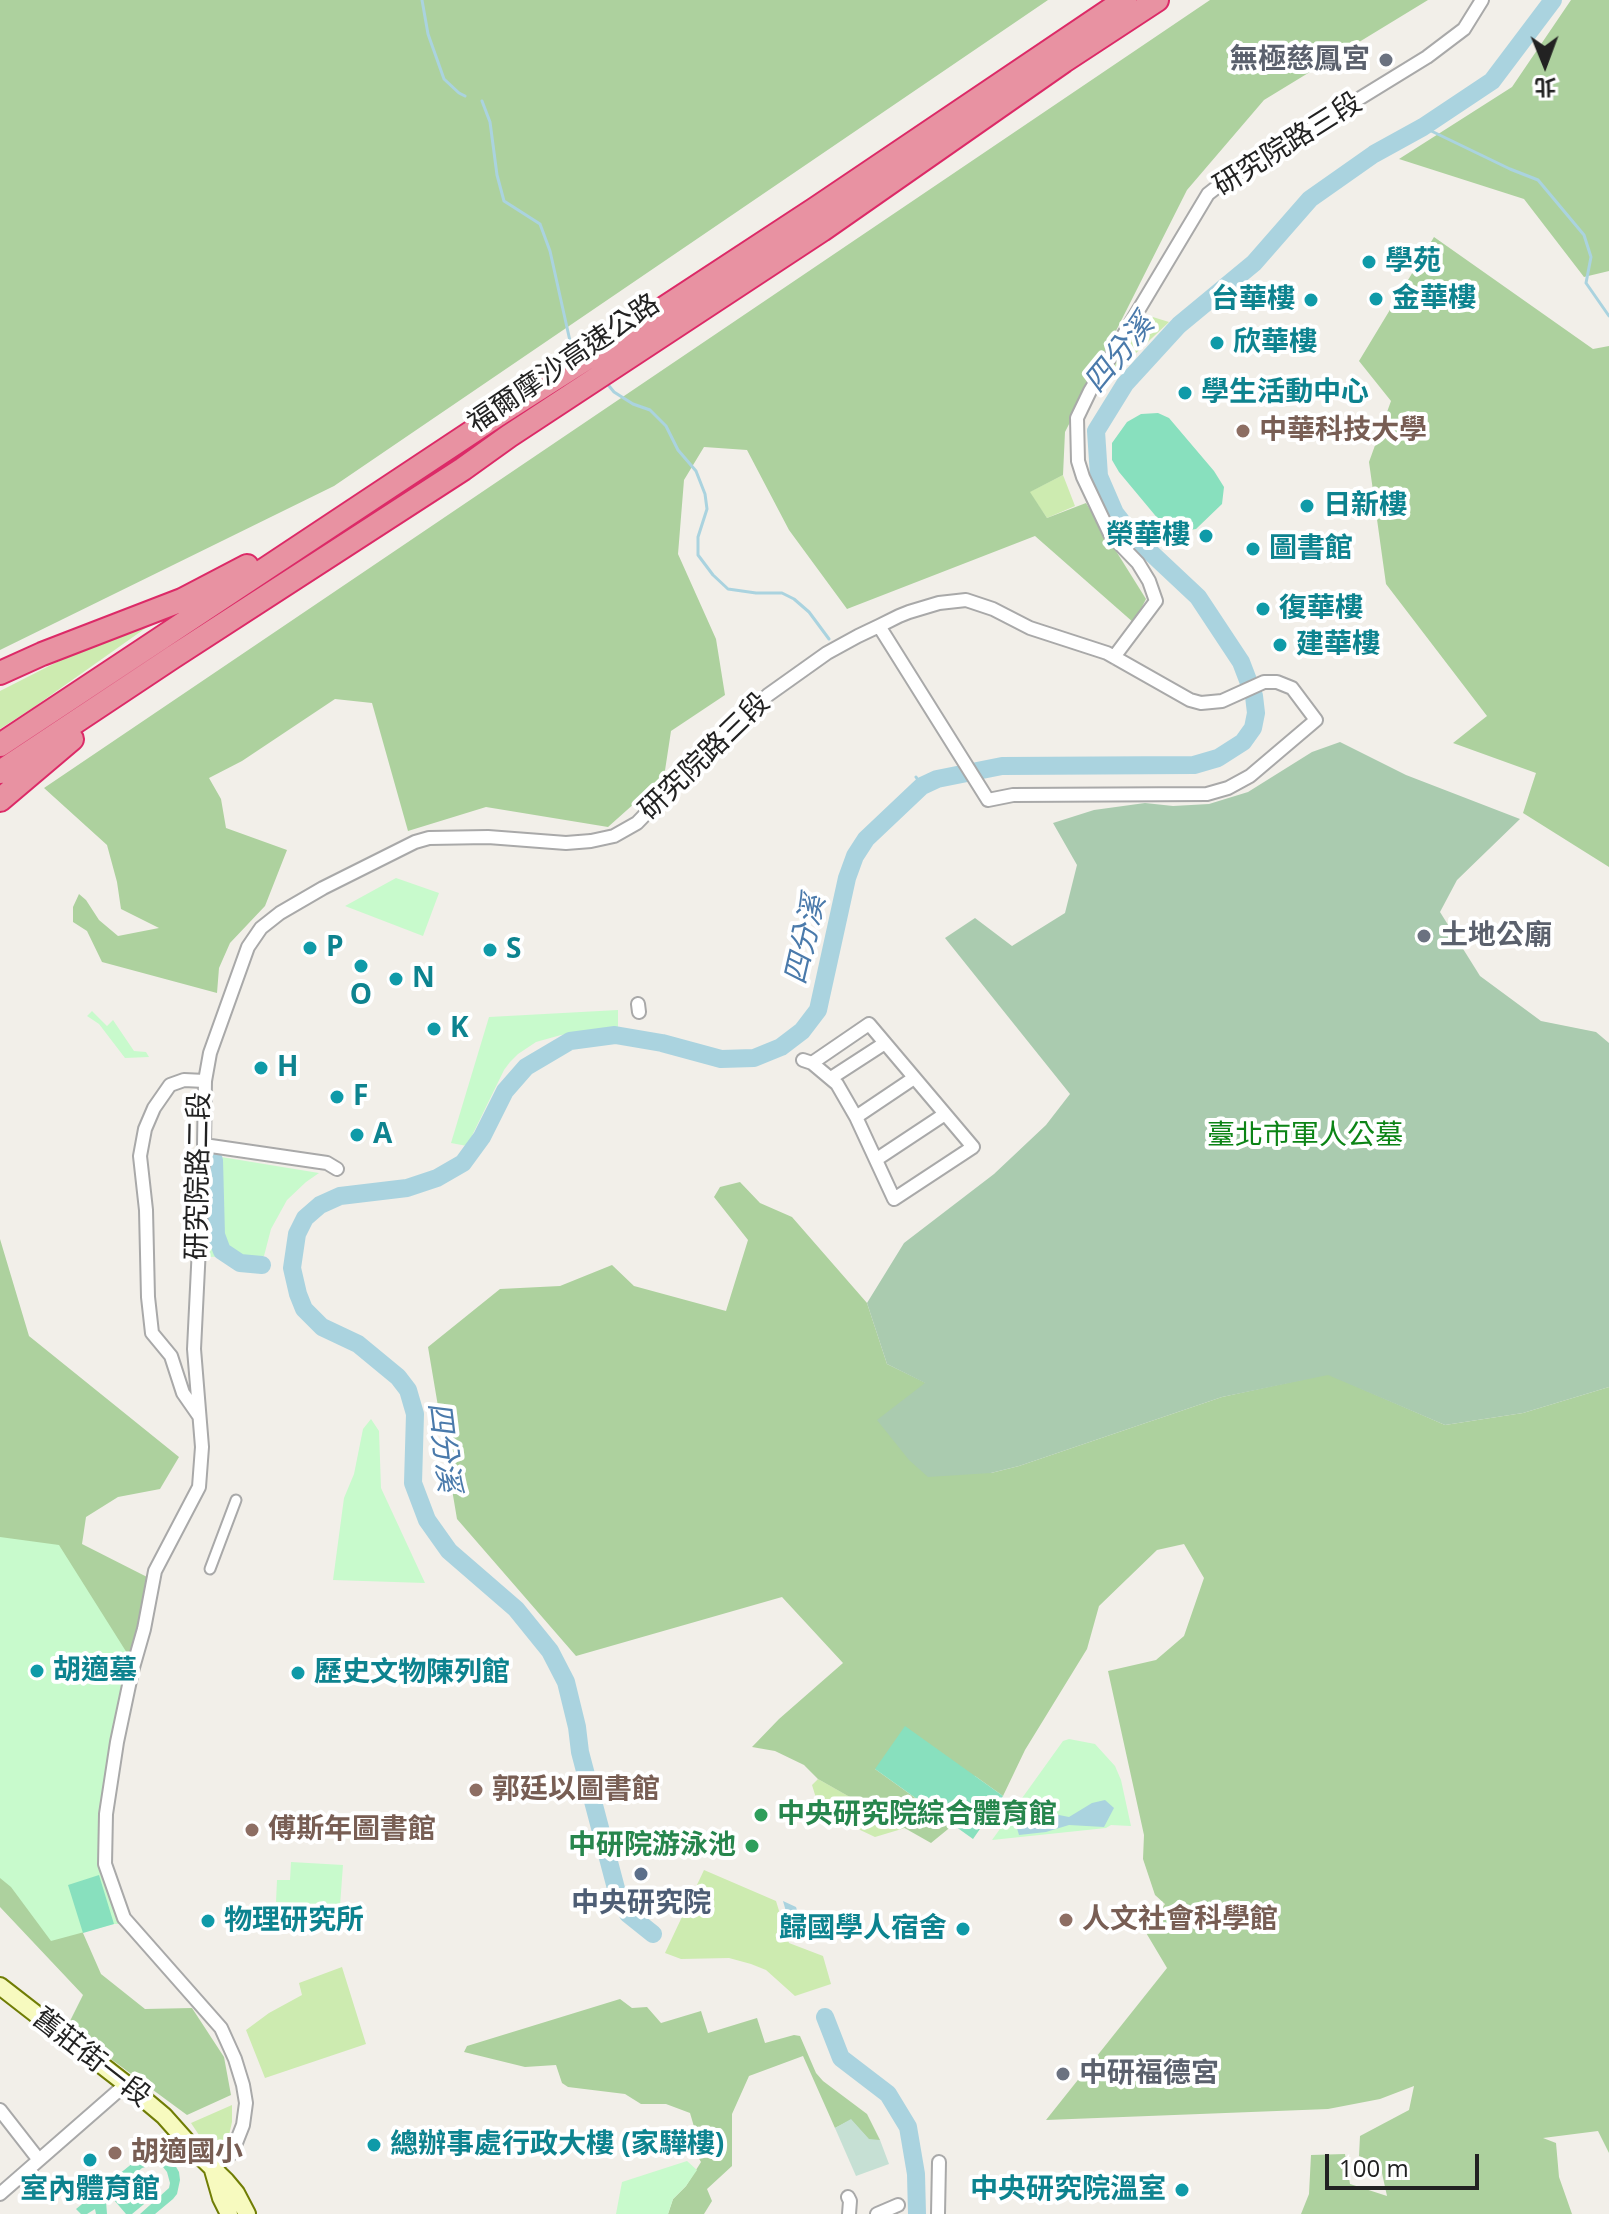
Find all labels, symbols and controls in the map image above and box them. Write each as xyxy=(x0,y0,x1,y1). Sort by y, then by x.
north arrow xyxy=(1505,24,1585,104)
place label: 無極慈鳳宮 xyxy=(1230,43,1370,77)
marker: 無極慈鳳宮 xyxy=(1377,51,1395,69)
text: 北 xyxy=(1534,73,1557,103)
street label: 研究院路三段 xyxy=(1208,86,1368,204)
place label: 學苑 xyxy=(1385,245,1441,279)
marker: 學苑 xyxy=(1360,253,1378,271)
place label: 金華樓 xyxy=(1392,282,1476,316)
place label: 台華樓 xyxy=(1211,283,1295,317)
street label: 福爾摩沙高速公路 xyxy=(462,287,666,441)
marker: 金華樓 xyxy=(1367,290,1385,308)
marker: 台華樓 xyxy=(1302,291,1320,309)
water label: 四分溪 xyxy=(1078,308,1162,400)
place label: 欣華樓 xyxy=(1233,326,1317,360)
marker: 欣華樓 xyxy=(1208,334,1226,352)
place label: 學生活動中心 xyxy=(1201,376,1369,410)
marker: 學生活動中心 xyxy=(1176,384,1194,402)
place label: 中華科技大學 xyxy=(1259,414,1427,448)
marker: 中華科技大學 xyxy=(1234,422,1252,440)
place label: 日新樓 xyxy=(1323,489,1407,523)
marker: 日新樓 xyxy=(1298,497,1316,515)
place label: 榮華樓 xyxy=(1106,519,1190,553)
marker: 榮華樓 xyxy=(1197,527,1215,545)
place label: 圖書館 xyxy=(1269,532,1353,566)
marker: 圖書館 xyxy=(1244,540,1262,558)
place label: 復華樓 xyxy=(1279,592,1363,626)
marker: 復華樓 xyxy=(1254,600,1272,618)
place label: 建華樓 xyxy=(1296,628,1380,662)
marker: 建華樓 xyxy=(1271,636,1289,654)
street label: 研究院路三段 xyxy=(633,687,777,827)
water label: 四分溪 xyxy=(778,892,834,988)
place label: 土地公廟 xyxy=(1440,919,1552,953)
marker: 土地公廟 xyxy=(1415,927,1433,945)
place label: P xyxy=(326,931,344,965)
place label: S xyxy=(506,933,521,967)
marker: P xyxy=(301,939,319,957)
marker: S xyxy=(481,941,499,959)
marker: O xyxy=(352,957,370,975)
place label: N xyxy=(412,962,435,996)
marker: N xyxy=(387,970,405,988)
place label: O xyxy=(350,979,372,1013)
place label: K xyxy=(450,1012,469,1046)
marker: K xyxy=(425,1020,443,1038)
place label: H xyxy=(277,1051,298,1085)
marker: H xyxy=(252,1059,270,1077)
place label: F xyxy=(353,1080,368,1114)
marker: F xyxy=(328,1088,346,1106)
street label: 研究院路二段 xyxy=(181,1092,217,1260)
place label: A xyxy=(373,1118,392,1152)
park label: 臺北市軍人公墓 xyxy=(1207,1119,1403,1153)
marker: A xyxy=(348,1126,366,1144)
water label: 四分溪 xyxy=(420,1400,466,1494)
place label: 胡適墓 xyxy=(53,1654,137,1688)
place label: 歷史文物陳列館 xyxy=(314,1656,510,1690)
marker: 胡適墓 xyxy=(28,1662,46,1680)
marker: 歷史文物陳列館 xyxy=(289,1664,307,1682)
place label: 郭廷以圖書館 xyxy=(492,1773,660,1807)
marker: 郭廷以圖書館 xyxy=(467,1781,485,1799)
place label: 中央研究院綜合體育館 xyxy=(777,1798,1057,1832)
marker: 中央研究院綜合體育館 xyxy=(752,1806,770,1824)
place label: 傅斯年圖書館 xyxy=(268,1813,436,1847)
marker: 傅斯年圖書館 xyxy=(243,1821,261,1839)
place label: 中研院游泳池 xyxy=(568,1829,736,1863)
marker: 中研院游泳池 xyxy=(743,1837,761,1855)
marker: 中央研究院 xyxy=(632,1865,650,1883)
place label: 中央研究院 xyxy=(571,1887,711,1921)
place label: 人文社會科學館 xyxy=(1082,1903,1278,1937)
place label: 物理研究所 xyxy=(224,1904,364,1938)
marker: 人文社會科學館 xyxy=(1057,1911,1075,1929)
marker: 物理研究所 xyxy=(199,1912,217,1930)
place label: 歸國學人宿舍 xyxy=(779,1912,947,1946)
marker: 歸國學人宿舍 xyxy=(954,1920,972,1938)
street label: 舊莊街一段 xyxy=(25,2002,157,2114)
place label: 中研福德宮 xyxy=(1079,2057,1219,2091)
marker: 中研福德宮 xyxy=(1054,2065,1072,2083)
place label: 總辦事處行政大樓 (家驊樓) xyxy=(390,2128,724,2162)
place label: 胡適國小 xyxy=(131,2136,243,2170)
marker: 總辦事處行政大樓 (家驊樓) xyxy=(365,2136,383,2154)
scale bar xyxy=(1329,2138,1483,2188)
marker: 胡適國小 xyxy=(106,2144,124,2162)
marker: 室內體育館 xyxy=(81,2151,99,2169)
text: 100 m xyxy=(1339,2151,1409,2184)
place label: 室內體育館 xyxy=(20,2173,160,2207)
place label: 中央研究院溫室 xyxy=(970,2173,1166,2207)
marker: 中央研究院溫室 xyxy=(1173,2181,1191,2199)

